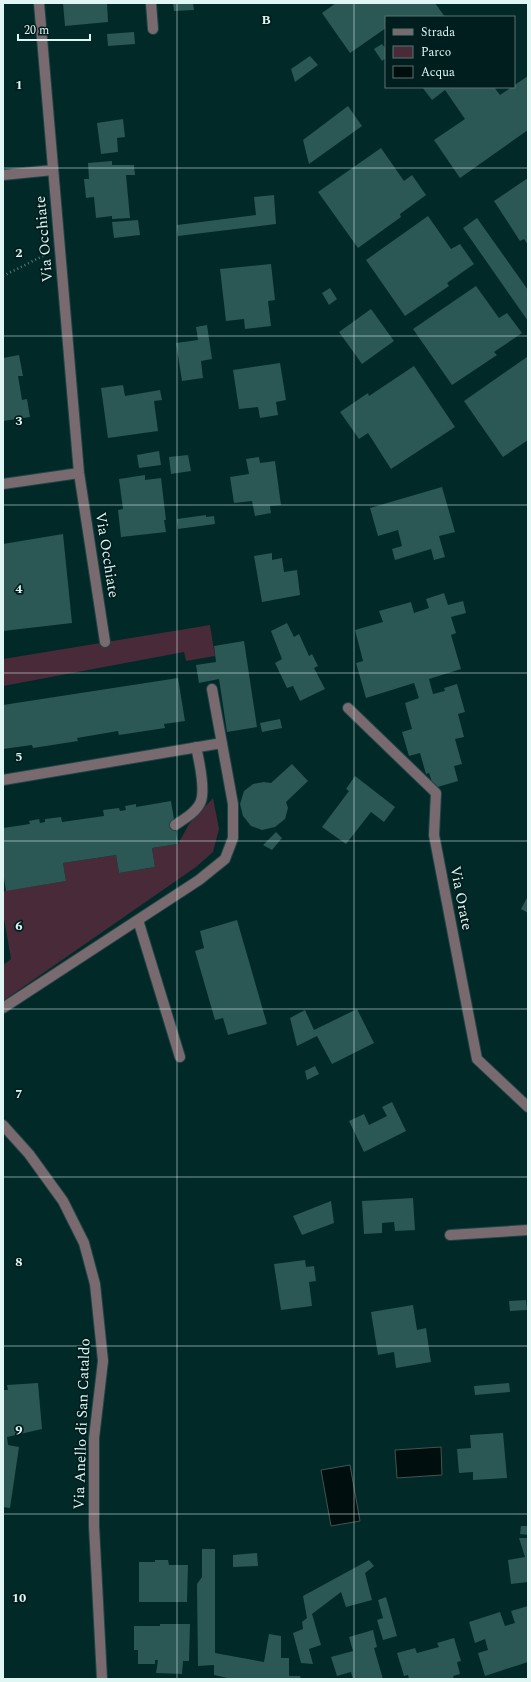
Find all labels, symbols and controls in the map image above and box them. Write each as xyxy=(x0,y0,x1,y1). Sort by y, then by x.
text: B xyxy=(261,10,271,30)
scale bar xyxy=(18,16,90,42)
legend xyxy=(385,16,515,88)
text: 20 m xyxy=(24,21,49,40)
text: Strada xyxy=(421,23,455,42)
text: Parco xyxy=(421,43,451,62)
text: Acqua xyxy=(421,63,455,82)
text: 1 xyxy=(15,75,23,95)
street label: Via Occhiate xyxy=(29,195,59,283)
text: 2 xyxy=(15,243,23,263)
text: 3 xyxy=(15,411,23,431)
street label: Via Occhiate xyxy=(89,510,125,600)
text: 4 xyxy=(15,579,23,599)
text: 5 xyxy=(15,747,23,767)
street label: Via Orate xyxy=(444,864,478,932)
text: 6 xyxy=(15,916,23,936)
text: 7 xyxy=(15,1084,23,1104)
text: 8 xyxy=(15,1252,23,1272)
street label: Via Anello di San Cataldo xyxy=(68,1338,96,1510)
text: 9 xyxy=(15,1420,23,1440)
text: 10 xyxy=(12,1588,26,1608)

